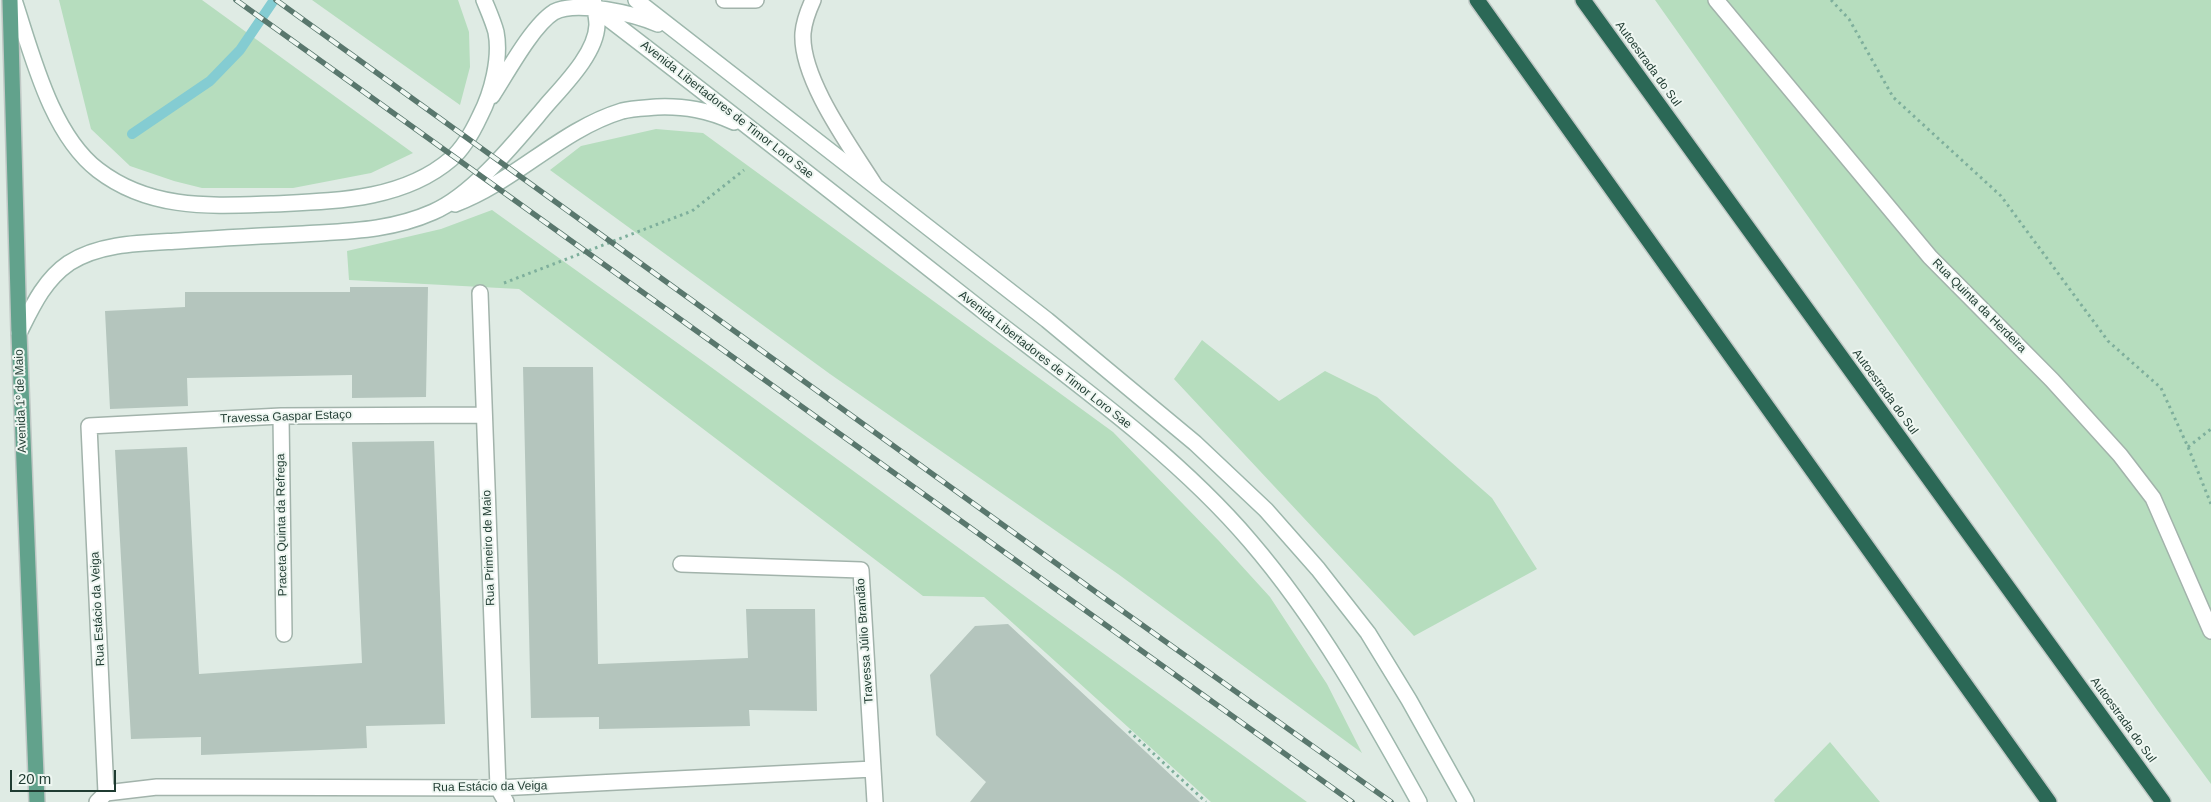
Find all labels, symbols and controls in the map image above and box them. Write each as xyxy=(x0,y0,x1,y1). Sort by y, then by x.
street label: Autoestrada do Sul xyxy=(1612,18,1684,110)
street label: Avenida Libertadores de Timor Loro Sae xyxy=(638,38,816,182)
street label: Rua Quinta da Herdeira xyxy=(1929,256,2029,356)
street label: Avenida Libertadores de Timor Loro Sae xyxy=(956,288,1134,432)
street label: Autoestrada do Sul xyxy=(1849,346,1921,438)
street label: Avenida 1º de Maio xyxy=(12,349,30,453)
street label: Travessa Gaspar Estaço xyxy=(220,408,352,426)
street label: Praceta Quinta da Refrega xyxy=(274,454,290,596)
street label: Rua Primeiro de Maio xyxy=(480,490,498,606)
street label: Rua Estácio da Veiga xyxy=(88,551,108,667)
street label: Travessa Júlio Brandão xyxy=(853,578,877,704)
street label: Autoestrada do Sul xyxy=(2087,674,2159,766)
scale bar xyxy=(12,760,119,792)
text: 20 m xyxy=(18,770,51,787)
street label: Rua Estácio da Veiga xyxy=(433,779,547,795)

